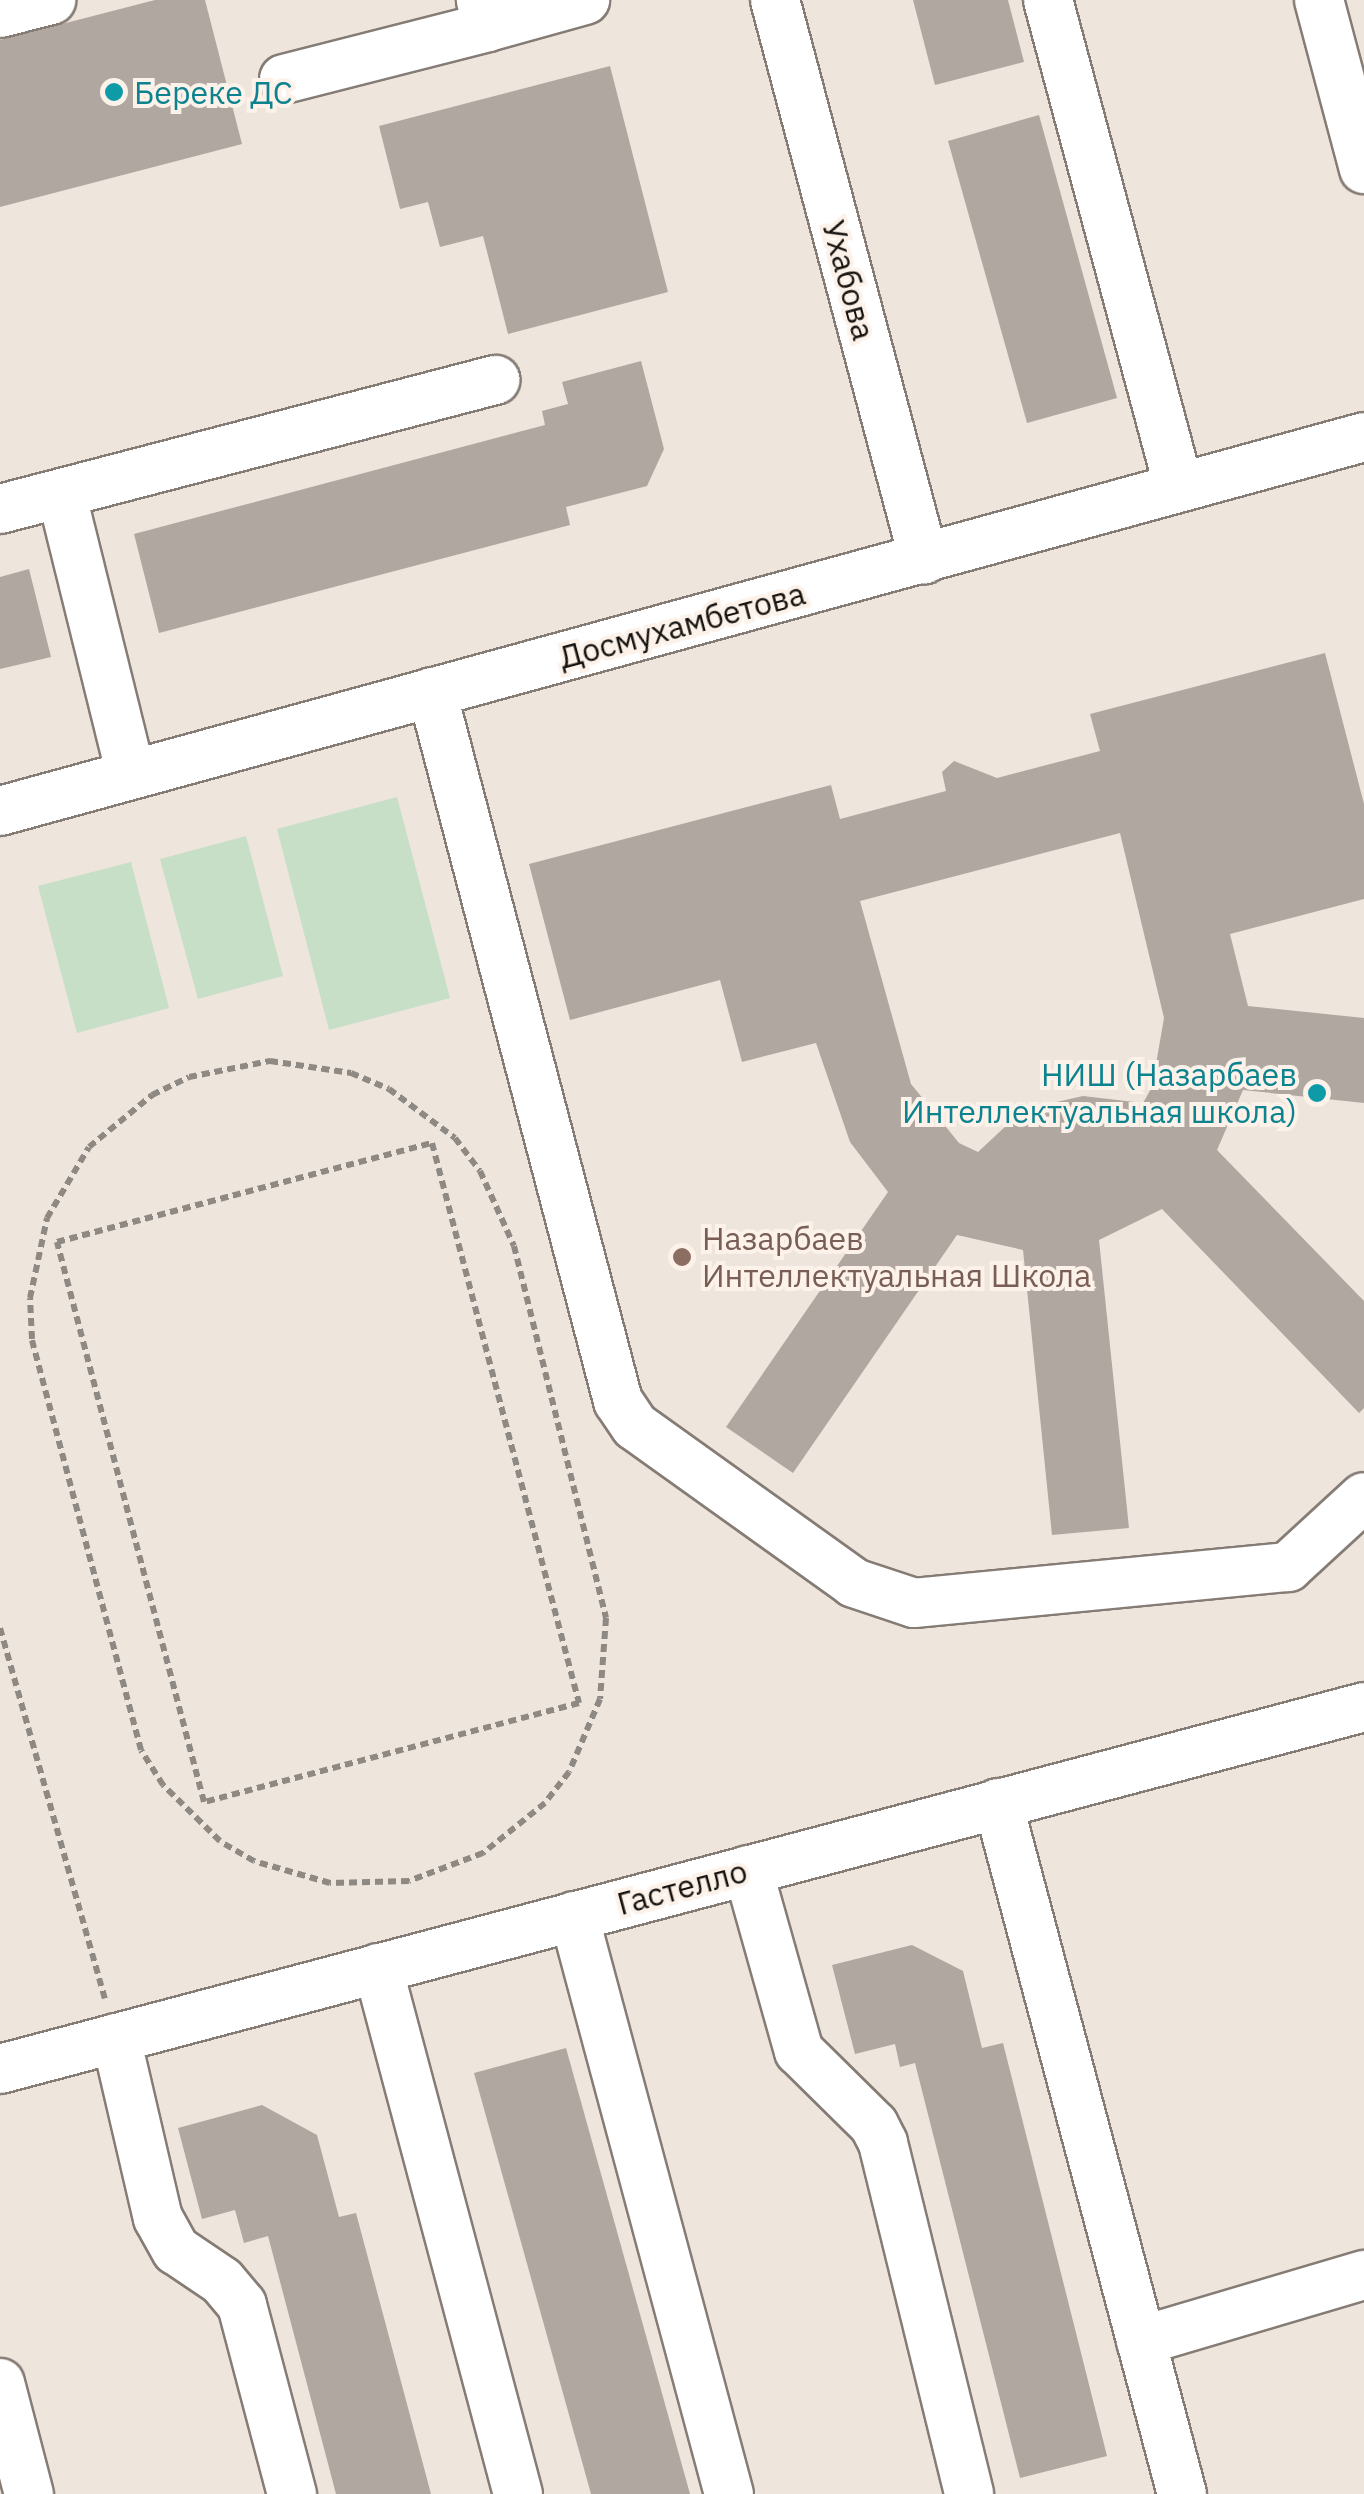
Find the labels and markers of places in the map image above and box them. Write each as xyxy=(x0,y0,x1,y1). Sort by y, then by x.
place label: Береке ДС xyxy=(134,73,293,111)
marker: Береке ДС xyxy=(103,81,125,103)
place label: НИШ (Назарбаев Интеллектуальная школа) xyxy=(902,1056,1297,1131)
marker: НИШ (Назарбаев Интеллектуальная школа) xyxy=(1306,1082,1328,1104)
place label: Назарбаев Интеллектуальная Школа xyxy=(702,1220,1091,1295)
marker: Назарбаев Интеллектуальная Школа xyxy=(671,1246,693,1268)

